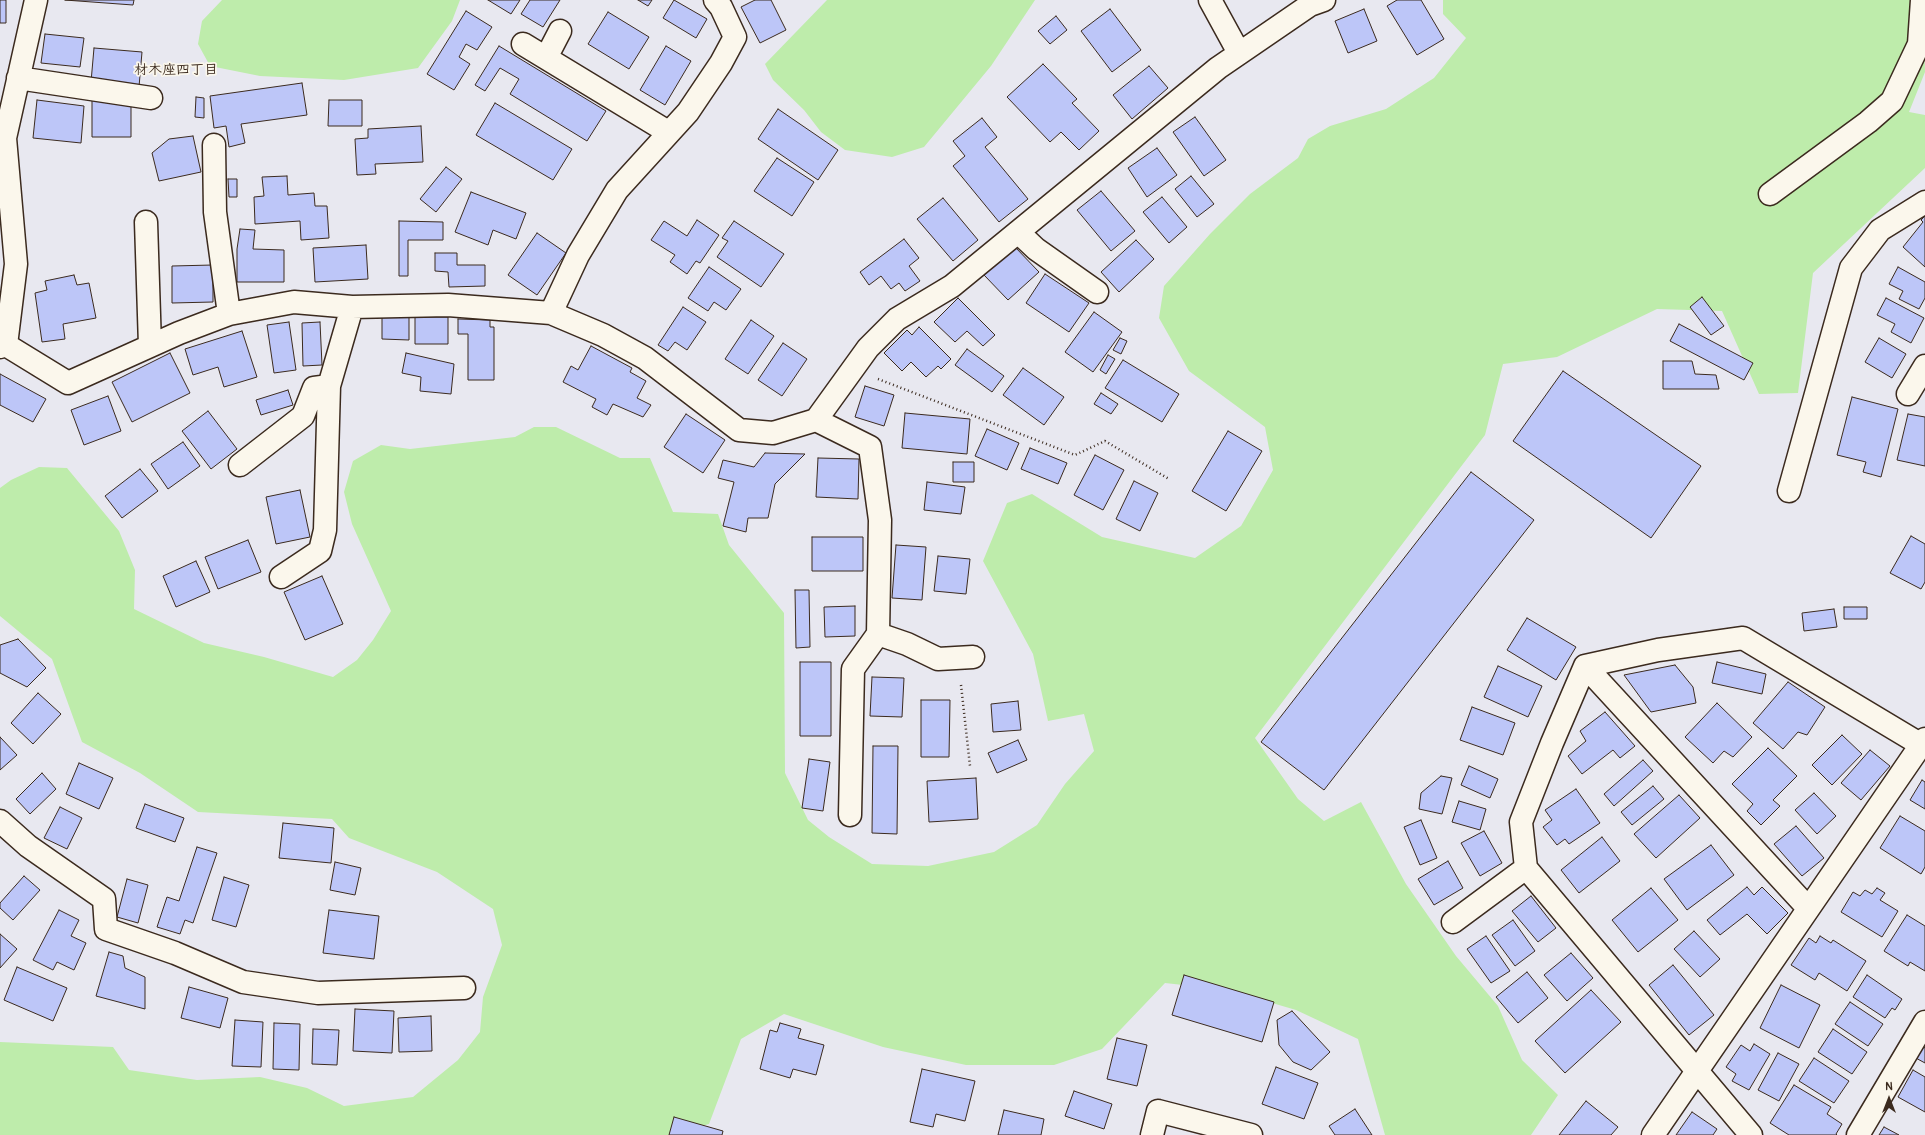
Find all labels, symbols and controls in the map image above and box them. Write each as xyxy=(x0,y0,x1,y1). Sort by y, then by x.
district label: 材木座四丁目 xyxy=(134,62,218,78)
north arrow xyxy=(1869,1079,1909,1119)
text: N xyxy=(1885,1080,1893,1093)

